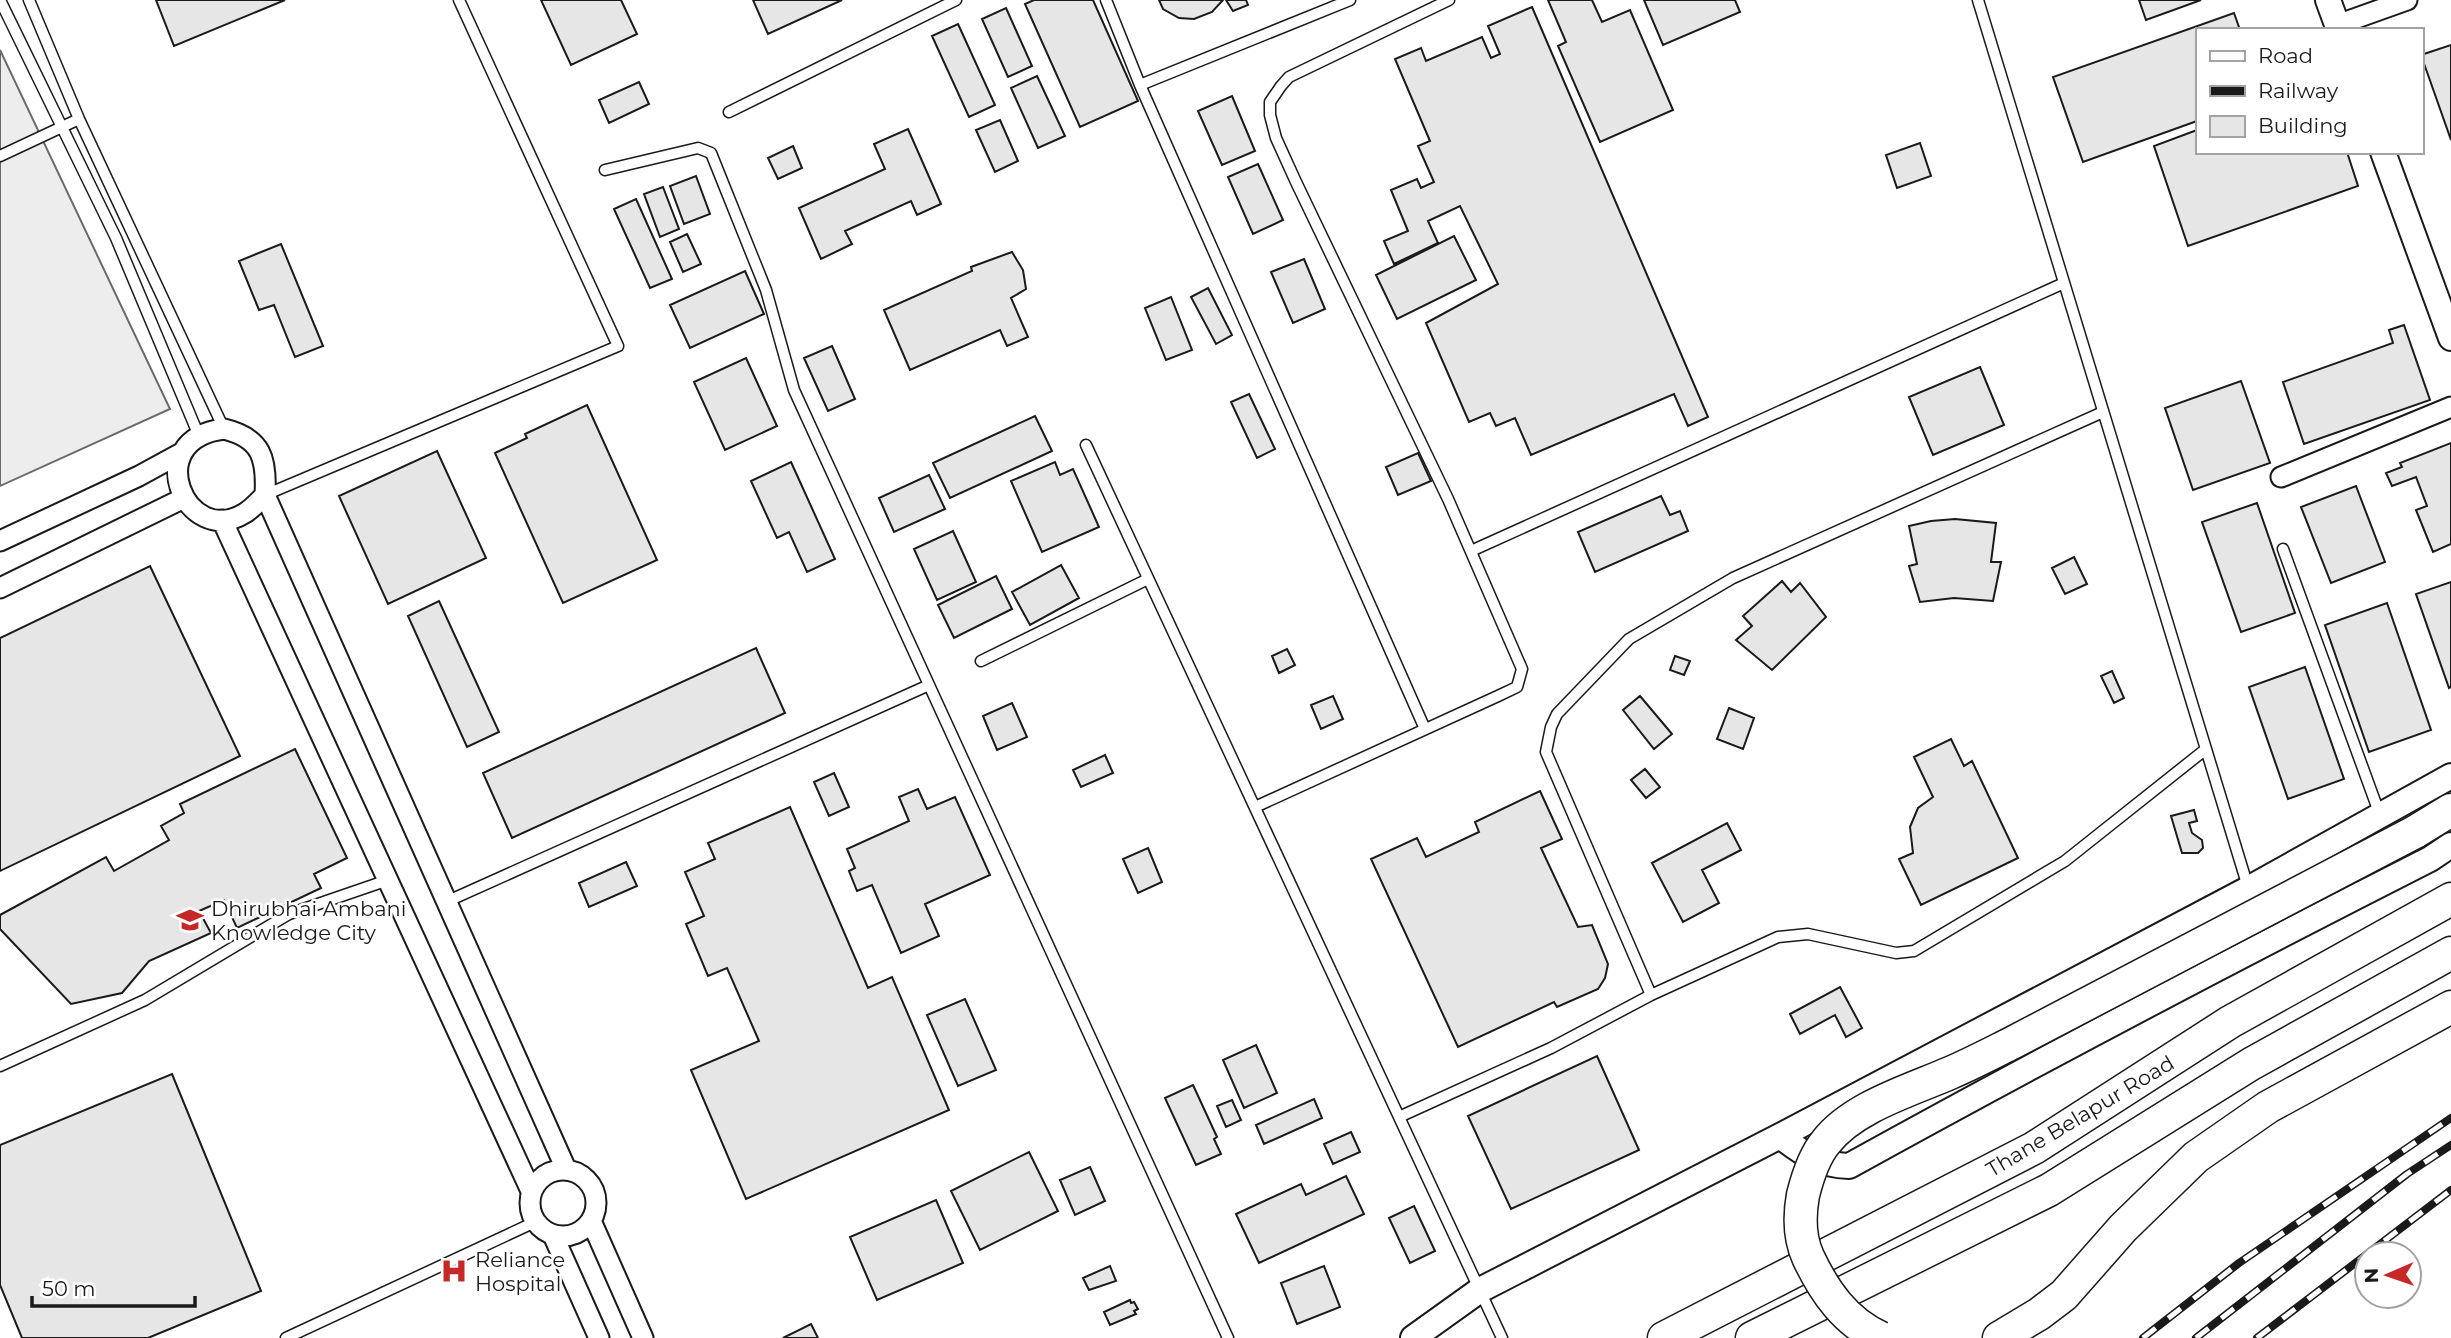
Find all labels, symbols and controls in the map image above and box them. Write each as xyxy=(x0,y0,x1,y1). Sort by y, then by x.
legend xyxy=(2196,28,2423,154)
text: Road xyxy=(2258,43,2313,68)
text: Railway xyxy=(2258,78,2339,103)
text: Building xyxy=(2258,113,2348,138)
place label: Dhirubhai Ambani Knowledge City xyxy=(211,896,406,945)
school or university icon: Dhirubhai Ambani Knowledge City xyxy=(175,905,205,935)
street label: Thane Belapur Road xyxy=(1982,1050,2178,1182)
north arrow xyxy=(2353,1240,2423,1310)
place label: Reliance Hospital xyxy=(475,1247,565,1296)
hospital icon: Reliance Hospital xyxy=(439,1256,469,1286)
scale bar xyxy=(32,1264,194,1308)
text: N xyxy=(2360,1267,2383,1284)
text: 50 m xyxy=(42,1276,96,1301)

